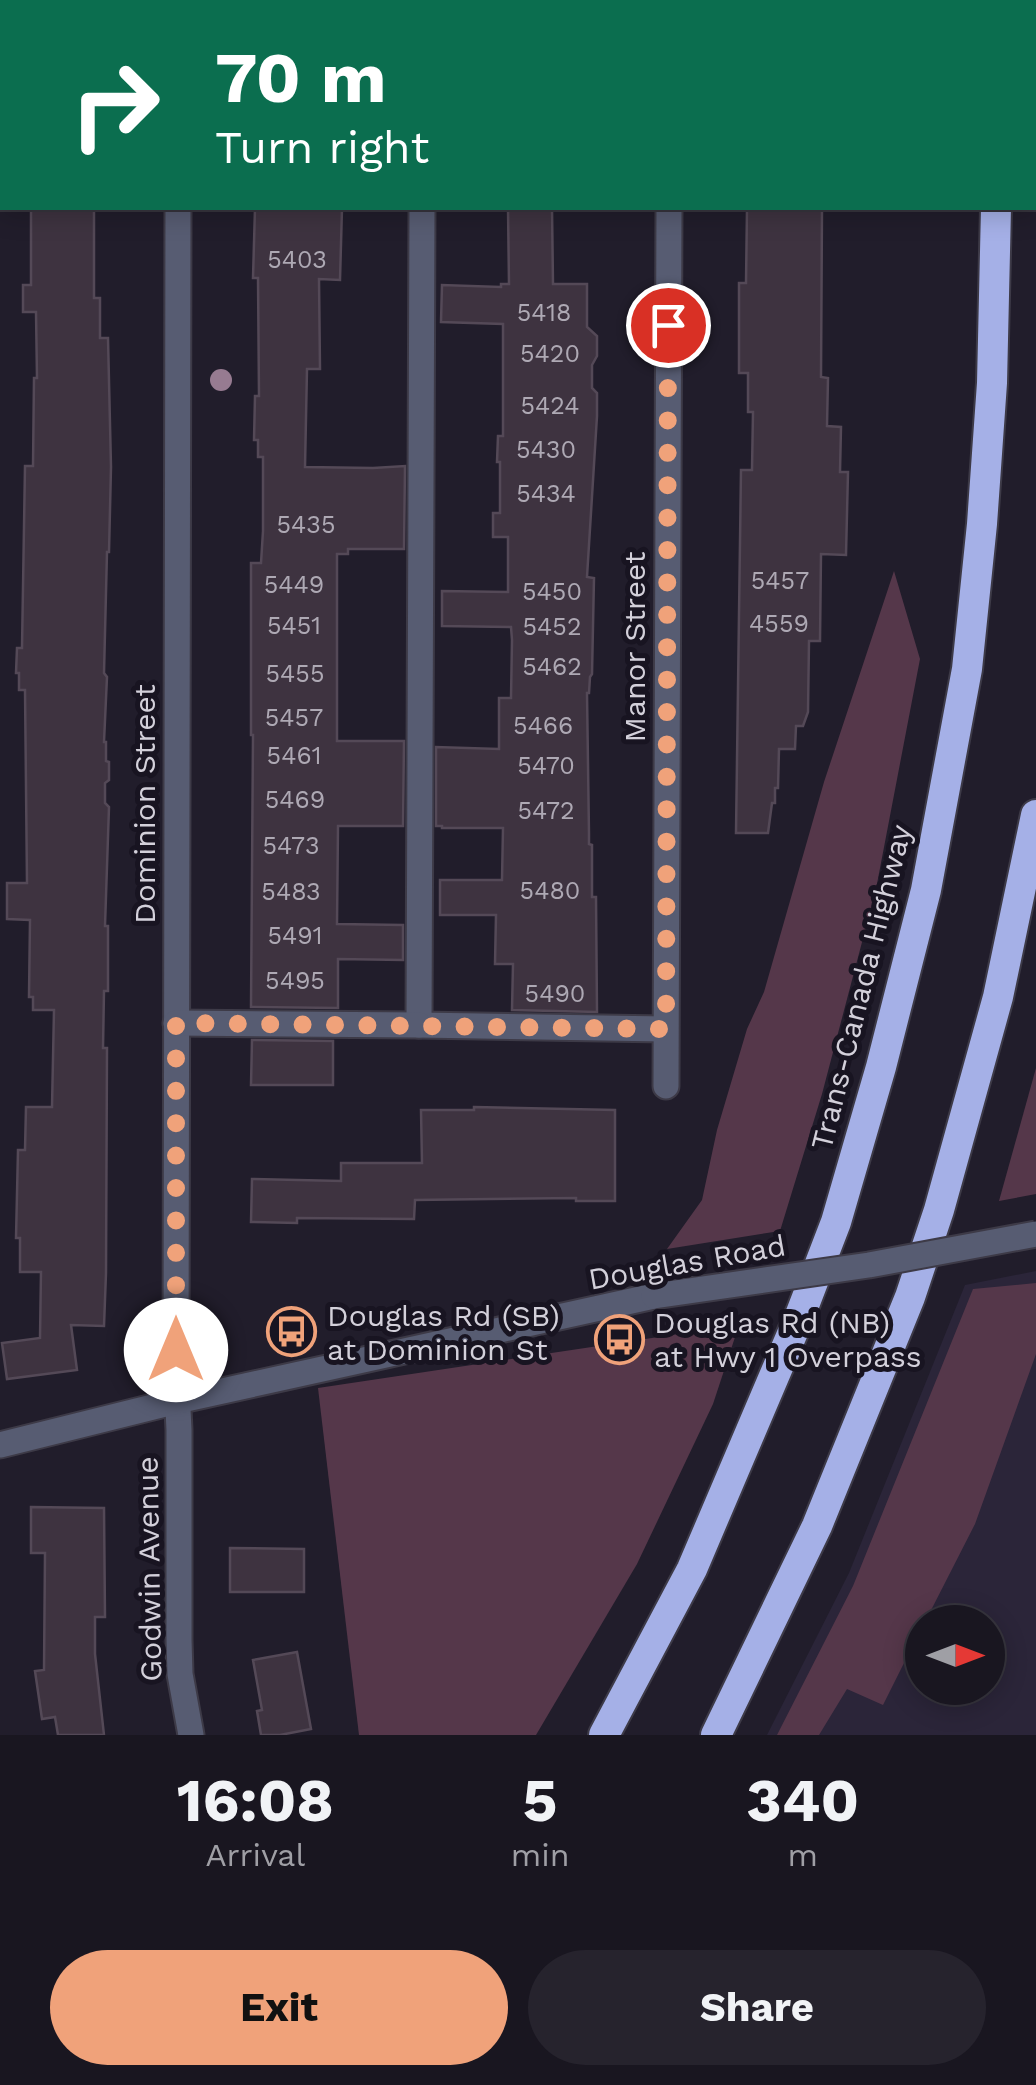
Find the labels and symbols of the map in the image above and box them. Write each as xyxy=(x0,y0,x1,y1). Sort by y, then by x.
house number: 5403 xyxy=(267,245,327,274)
pin xyxy=(626,283,711,368)
house number: 5418 xyxy=(517,298,571,327)
house number: 5420 xyxy=(520,339,580,368)
house number: 5424 xyxy=(521,391,579,420)
house number: 5430 xyxy=(516,435,576,464)
house number: 5434 xyxy=(516,479,576,508)
house number: 5435 xyxy=(277,510,335,539)
street label: Manor Street xyxy=(617,551,652,743)
house number: 5457 xyxy=(751,566,809,595)
house number: 5449 xyxy=(264,570,324,599)
house number: 5450 xyxy=(522,577,582,606)
house number: 4559 xyxy=(749,609,809,638)
house number: 5451 xyxy=(267,611,321,640)
house number: 5452 xyxy=(523,612,581,641)
house number: 5462 xyxy=(522,652,582,681)
house number: 5455 xyxy=(266,659,324,688)
street label: Dominion Street xyxy=(127,684,162,924)
house number: 5457 xyxy=(265,703,323,732)
house number: 5466 xyxy=(513,711,573,740)
house number: 5461 xyxy=(267,741,321,770)
house number: 5470 xyxy=(517,751,575,780)
house number: 5469 xyxy=(265,785,325,814)
house number: 5472 xyxy=(517,796,575,825)
street label: Trans-Canada Highway xyxy=(804,820,918,1153)
house number: 5473 xyxy=(262,831,320,860)
house number: 5480 xyxy=(520,876,580,905)
house number: 5483 xyxy=(261,877,321,906)
house number: 5491 xyxy=(267,921,323,950)
house number: 5495 xyxy=(265,966,325,995)
house number: 5490 xyxy=(525,979,585,1008)
street label: Douglas Road xyxy=(586,1227,788,1297)
position arrow xyxy=(124,1298,228,1402)
place label: Douglas Rd (SB) at Dominion St xyxy=(327,1298,560,1367)
place label: Douglas Rd (NB) at Hwy 1 Overpass xyxy=(654,1305,922,1374)
bus stop icon: Douglas Rd (SB) at Dominion St xyxy=(266,1306,318,1358)
bus stop icon: Douglas Rd (NB) at Hwy 1 Overpass xyxy=(593,1313,645,1365)
street label: Godwin Avenue xyxy=(130,1456,168,1682)
north arrow xyxy=(905,1605,1005,1705)

